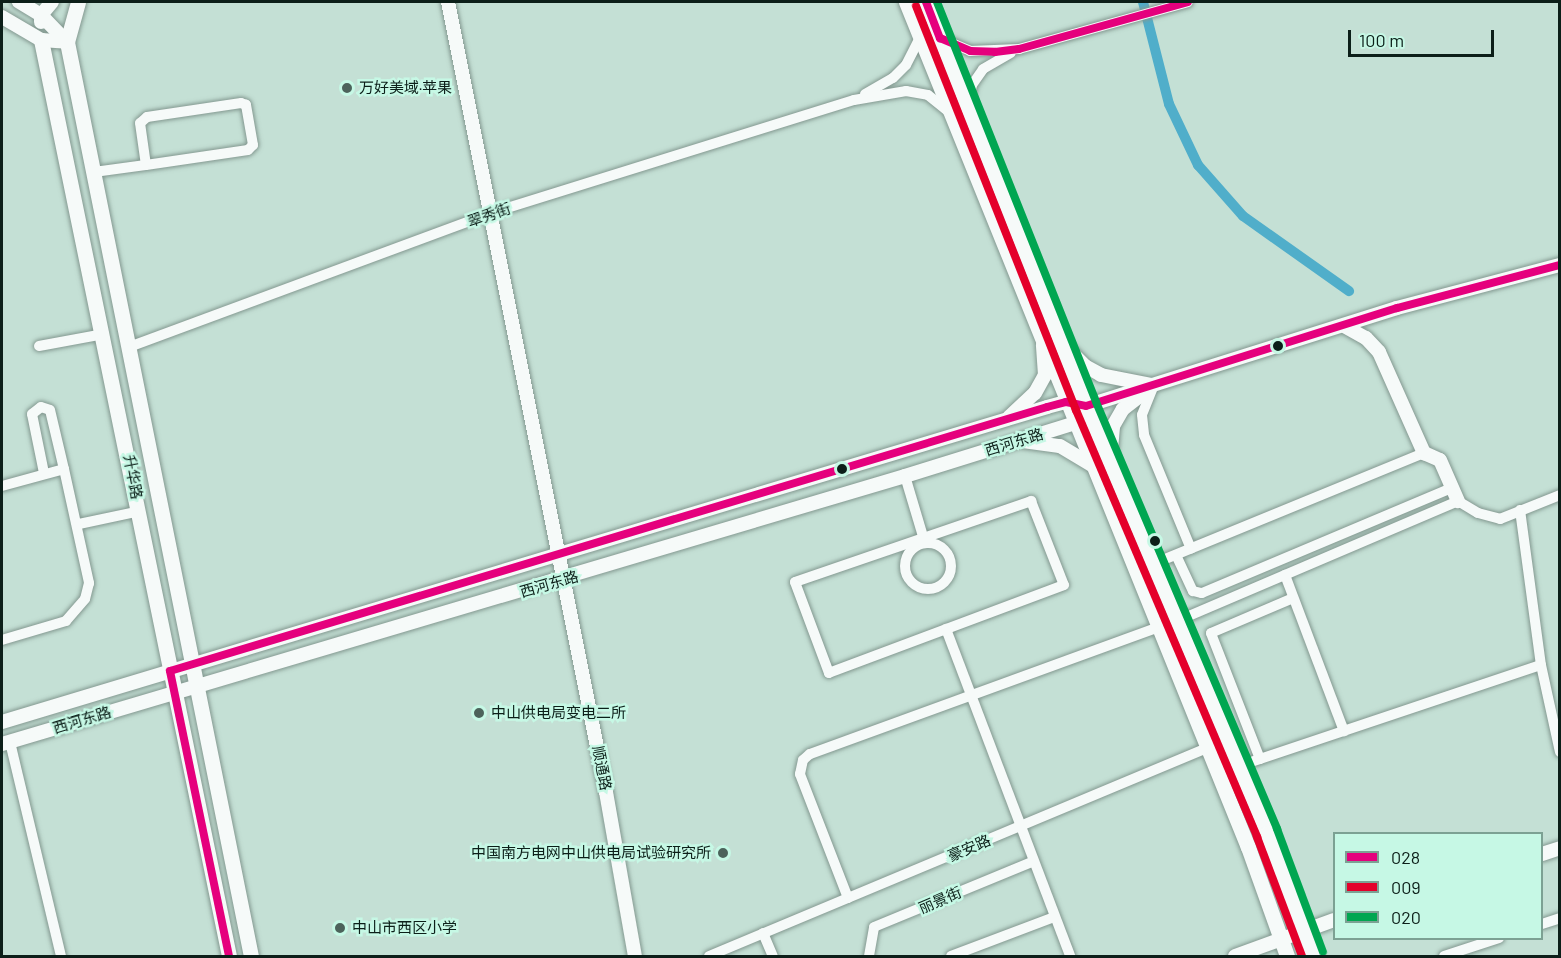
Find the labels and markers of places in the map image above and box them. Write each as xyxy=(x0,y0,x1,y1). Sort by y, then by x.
place label: 万好美域·苹果 xyxy=(359,79,452,97)
marker: 万好美域·苹果 xyxy=(340,81,354,95)
unlabelled marker xyxy=(1272,340,1284,352)
unlabelled marker xyxy=(836,463,848,475)
unlabelled marker xyxy=(1149,535,1161,547)
place label: 中山供电局变电二所 xyxy=(491,704,626,722)
marker: 中山供电局变电二所 xyxy=(472,706,486,720)
place label: 中国南方电网中山供电局试验研究所 xyxy=(471,844,711,862)
marker: 中国南方电网中山供电局试验研究所 xyxy=(716,846,730,860)
place label: 中山市西区小学 xyxy=(352,919,457,937)
marker: 中山市西区小学 xyxy=(333,921,347,935)

